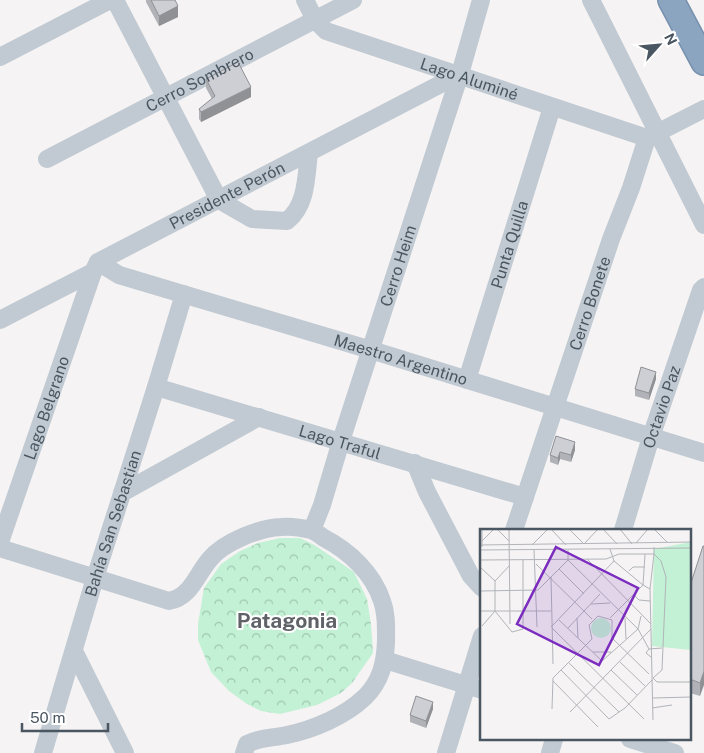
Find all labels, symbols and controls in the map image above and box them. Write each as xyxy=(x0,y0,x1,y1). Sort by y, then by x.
north arrow xyxy=(634,20,684,70)
text: N xyxy=(661,31,680,48)
street label: Cerro Sombrero xyxy=(143,44,257,116)
street label: Lago Aluminé xyxy=(418,54,521,104)
street label: Presidente Perón xyxy=(166,158,288,233)
street label: Punta Quilla xyxy=(487,198,532,291)
street label: Cerro Heim xyxy=(376,223,420,309)
street label: Cerro Bonete xyxy=(566,254,615,353)
street label: Maestro Argentino xyxy=(332,331,470,389)
street label: Lago Belgrano xyxy=(20,354,73,462)
street label: Octavio Paz xyxy=(639,363,685,451)
street label: Lago Traful xyxy=(297,421,383,464)
street label: Bahía San Sebastian xyxy=(81,448,145,599)
inset map xyxy=(480,529,692,740)
district label: Patagonia xyxy=(237,608,337,633)
scale bar xyxy=(22,700,109,732)
text: 50 m xyxy=(30,709,65,726)

